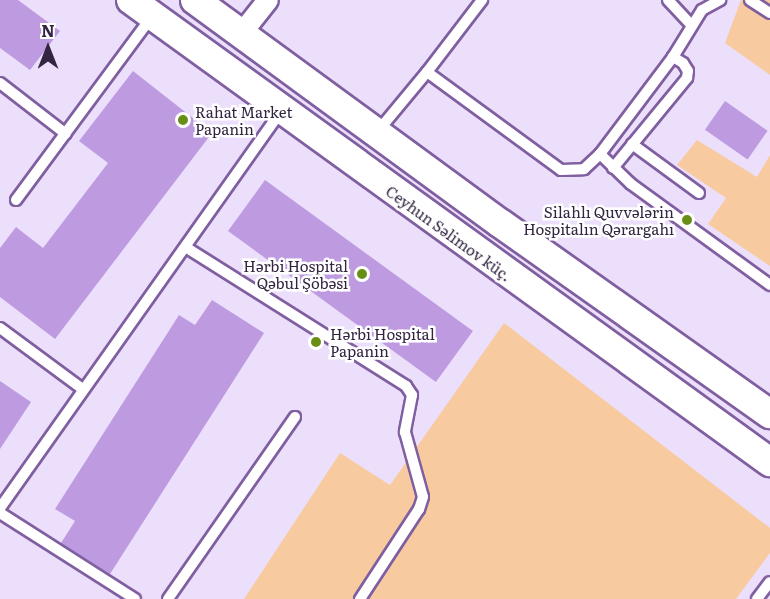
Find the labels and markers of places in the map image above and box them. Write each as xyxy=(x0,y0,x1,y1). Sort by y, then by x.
place label: Rahat Market Papanin xyxy=(195,102,292,137)
marker: Rahat Market Papanin xyxy=(176,113,190,127)
place label: Silahlı Quvvələrin Hospitalın Qərargahı xyxy=(523,202,674,237)
marker: Silahlı Quvvələrin Hospitalın Qərargahı xyxy=(678,211,696,229)
place label: Hərbi Hospital Qəbul Şöbəsi xyxy=(243,256,348,291)
marker: Hərbi Hospital Qəbul Şöbəsi xyxy=(353,265,371,283)
place label: Hərbi Hospital Papanin xyxy=(330,324,435,359)
marker: Hərbi Hospital Papanin xyxy=(307,333,325,351)

